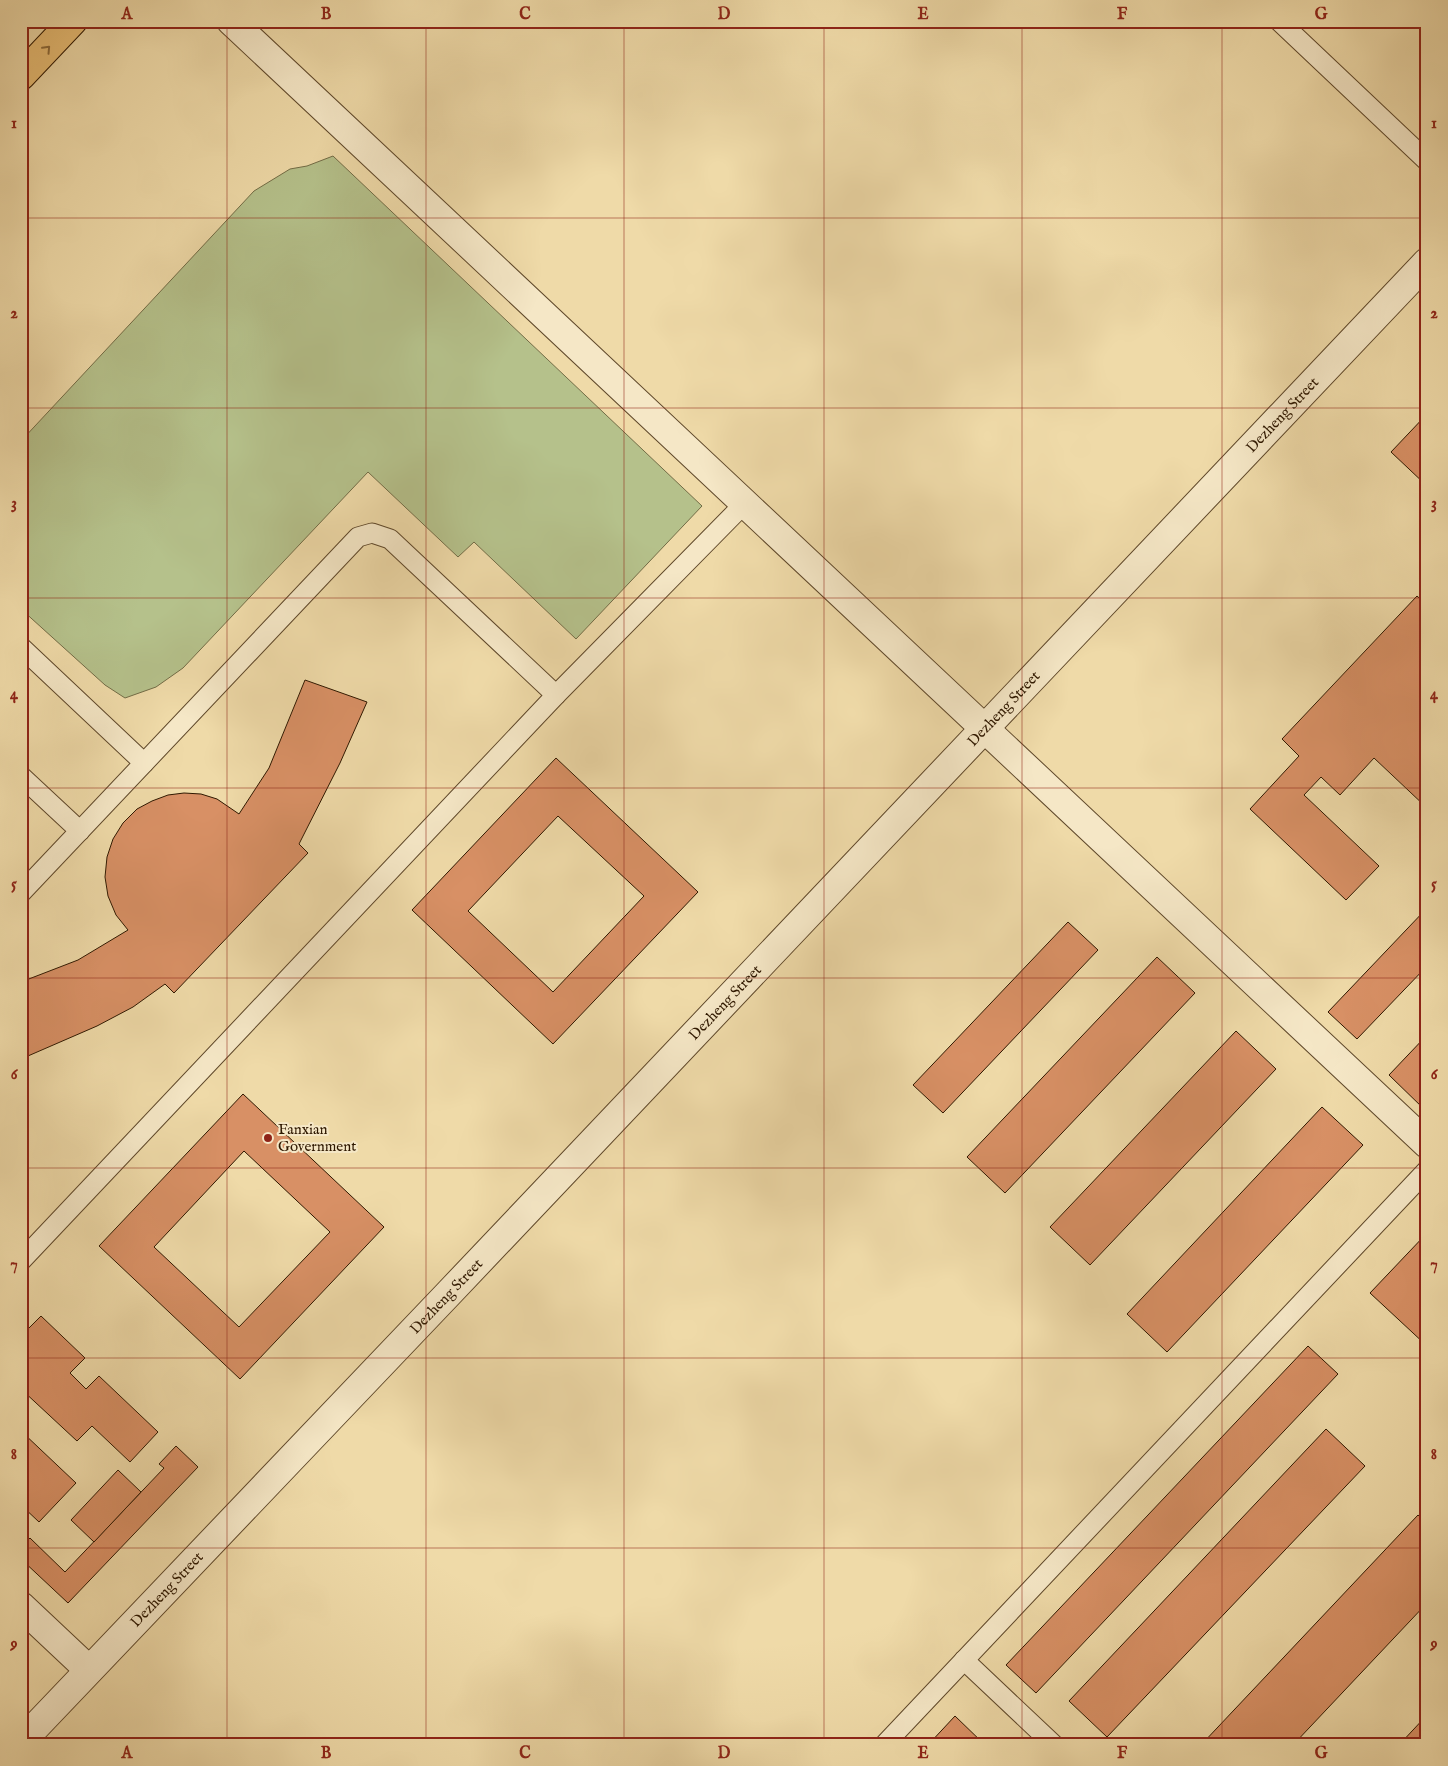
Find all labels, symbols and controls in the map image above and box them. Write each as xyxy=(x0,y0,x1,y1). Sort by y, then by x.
text: A xyxy=(121,5,134,25)
text: B xyxy=(321,5,332,25)
text: C xyxy=(519,5,531,25)
text: D xyxy=(718,5,731,25)
text: E xyxy=(917,5,929,25)
text: F xyxy=(1117,5,1128,25)
text: G xyxy=(1315,5,1328,25)
one-way arrow xyxy=(41,45,50,54)
text: 1 xyxy=(11,114,17,134)
text: 1 xyxy=(1431,114,1437,134)
text: 2 xyxy=(10,304,18,324)
text: 2 xyxy=(1430,304,1438,324)
street label: Dezheng Street xyxy=(1242,373,1323,457)
text: 3 xyxy=(11,494,17,514)
text: 3 xyxy=(1431,494,1437,514)
street label: Dezheng Street xyxy=(963,667,1044,750)
text: 4 xyxy=(10,685,19,705)
text: 4 xyxy=(1430,685,1439,705)
text: 5 xyxy=(11,875,17,895)
text: 5 xyxy=(1431,875,1437,895)
street label: Dezheng Street xyxy=(684,960,765,1044)
text: 6 xyxy=(11,1065,19,1085)
text: 6 xyxy=(1431,1065,1439,1085)
place label: Fanxian Government xyxy=(278,1120,356,1156)
marker: Fanxian Government xyxy=(262,1132,274,1144)
street label: Dezheng Street xyxy=(406,1254,486,1338)
text: 7 xyxy=(10,1255,18,1275)
text: 7 xyxy=(1430,1255,1438,1275)
text: 8 xyxy=(11,1445,17,1465)
text: 8 xyxy=(1431,1445,1437,1465)
street label: Dezheng Street xyxy=(126,1547,207,1631)
text: 9 xyxy=(10,1635,18,1655)
text: 9 xyxy=(1430,1635,1438,1655)
text: A xyxy=(121,1744,134,1764)
text: B xyxy=(321,1744,332,1764)
text: C xyxy=(519,1744,531,1764)
text: D xyxy=(718,1744,731,1764)
text: E xyxy=(917,1744,929,1764)
text: F xyxy=(1117,1744,1128,1764)
text: G xyxy=(1315,1744,1328,1764)

